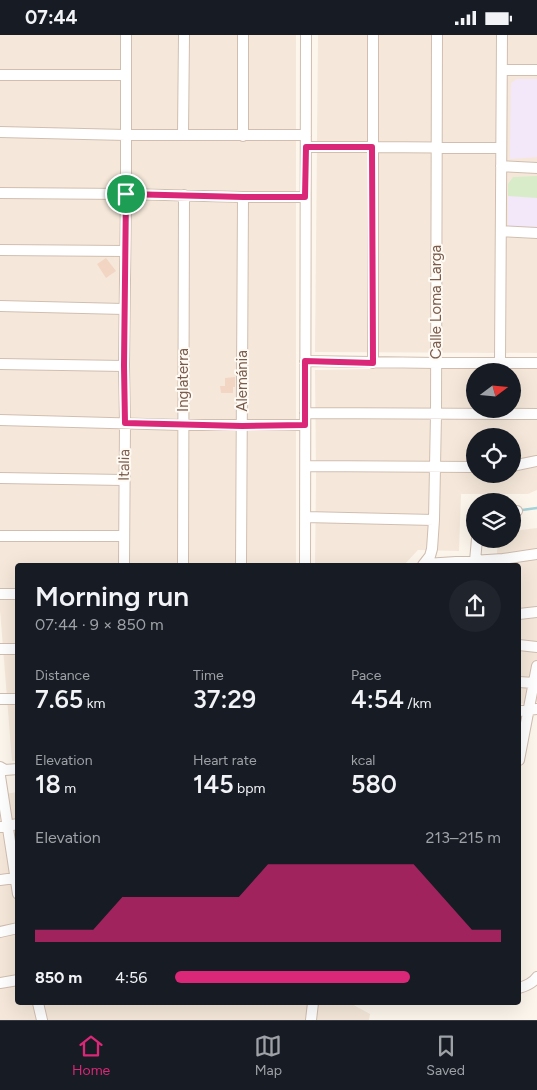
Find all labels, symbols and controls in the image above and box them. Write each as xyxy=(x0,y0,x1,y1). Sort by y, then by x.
text: 07:44 xyxy=(25,6,78,29)
pin xyxy=(105,173,147,215)
icon: arrive xyxy=(112,180,140,208)
street label: Calle Loma Larga xyxy=(427,245,445,359)
street label: Inglaterra xyxy=(174,348,192,412)
street label: Alemánia xyxy=(233,350,251,412)
north arrow xyxy=(466,363,521,417)
map controls xyxy=(466,363,521,548)
button: locate xyxy=(466,428,521,483)
street label: Italia xyxy=(115,449,133,481)
button: layers xyxy=(466,493,521,548)
text: Morning run xyxy=(35,579,189,613)
button: share xyxy=(449,580,501,632)
text: 07:44 · 9 × 850 m xyxy=(35,615,164,634)
text: Distance xyxy=(35,667,90,684)
text: Time xyxy=(193,667,224,684)
text: Pace xyxy=(351,667,381,684)
text: 7.65 xyxy=(35,684,83,714)
text: 37:29 xyxy=(193,684,256,714)
text: 4:54 xyxy=(351,684,404,714)
text: km xyxy=(83,695,105,712)
text: /km xyxy=(404,695,432,712)
text: Elevation xyxy=(35,752,93,769)
text: Heart rate xyxy=(193,752,257,769)
text: kcal xyxy=(351,752,375,769)
text: 18 xyxy=(35,769,61,799)
text: 145 xyxy=(193,769,234,799)
text: 580 xyxy=(351,769,397,799)
text: m xyxy=(61,780,76,797)
text: bpm xyxy=(234,780,266,797)
text: Elevation xyxy=(35,828,101,847)
text: 213–215 m xyxy=(426,828,501,847)
text: 850 m xyxy=(35,968,82,987)
text: 4:56 xyxy=(115,968,147,987)
tab: Home xyxy=(72,1032,110,1079)
tab: Map xyxy=(254,1032,282,1079)
tab: Saved xyxy=(426,1032,465,1079)

